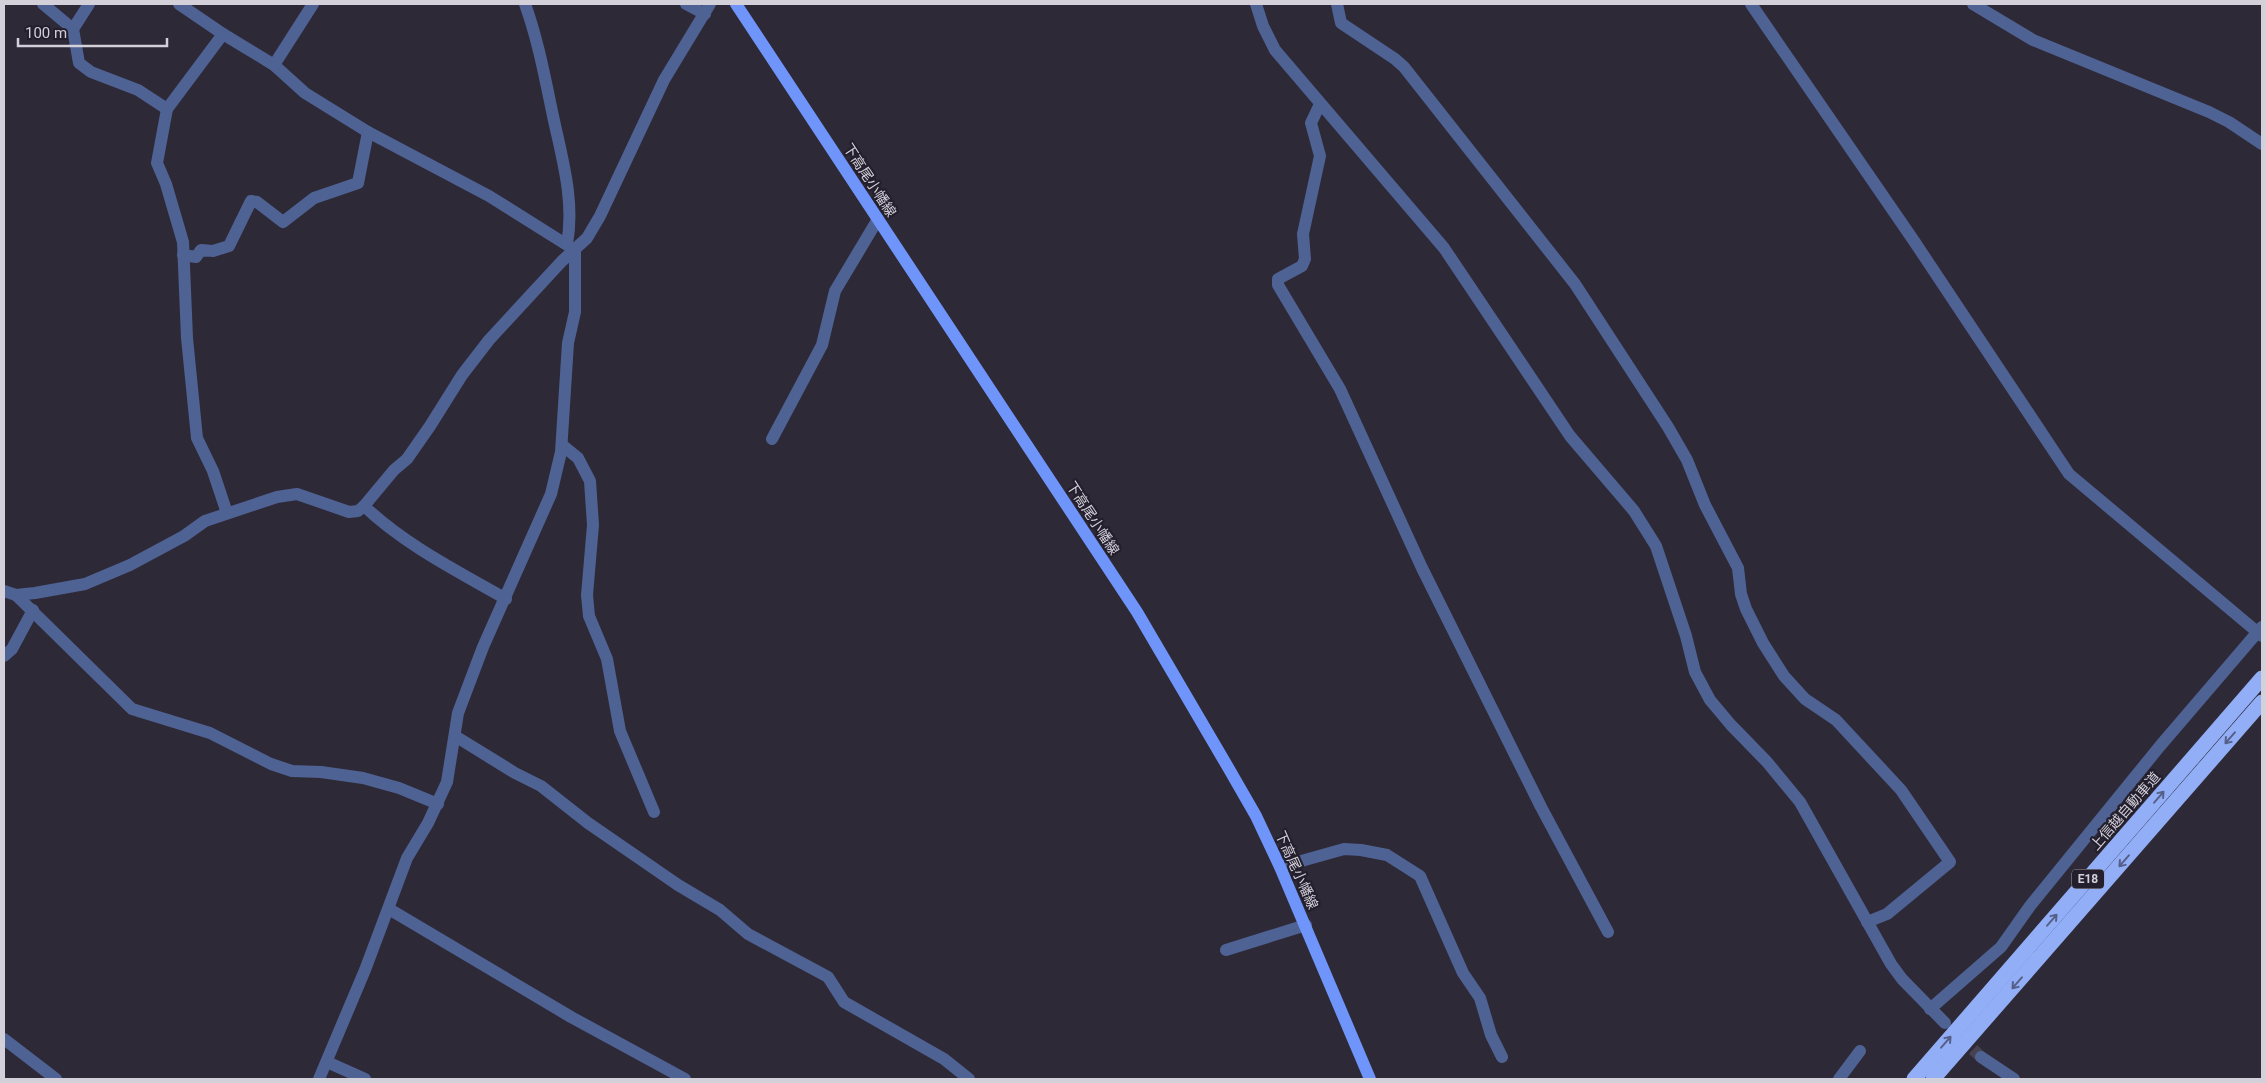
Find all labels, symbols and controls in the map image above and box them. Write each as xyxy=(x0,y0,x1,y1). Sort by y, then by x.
scale bar xyxy=(18,15,166,47)
text: 100 m xyxy=(25,24,67,42)
street label: 下高尾小幡線 xyxy=(840,140,900,220)
street label: 下高尾小幡線 xyxy=(1063,478,1123,558)
one-way arrow xyxy=(2224,732,2236,745)
street label: 上信越自動車道 xyxy=(2087,769,2163,853)
one-way arrow xyxy=(2153,791,2164,804)
street label: 下高尾小幡線 xyxy=(1273,828,1321,912)
one-way arrow xyxy=(2118,854,2129,867)
road number: E18 xyxy=(2072,870,2104,889)
one-way arrow xyxy=(2047,913,2058,926)
one-way arrow xyxy=(2011,977,2023,990)
one-way arrow xyxy=(1940,1036,1952,1049)

